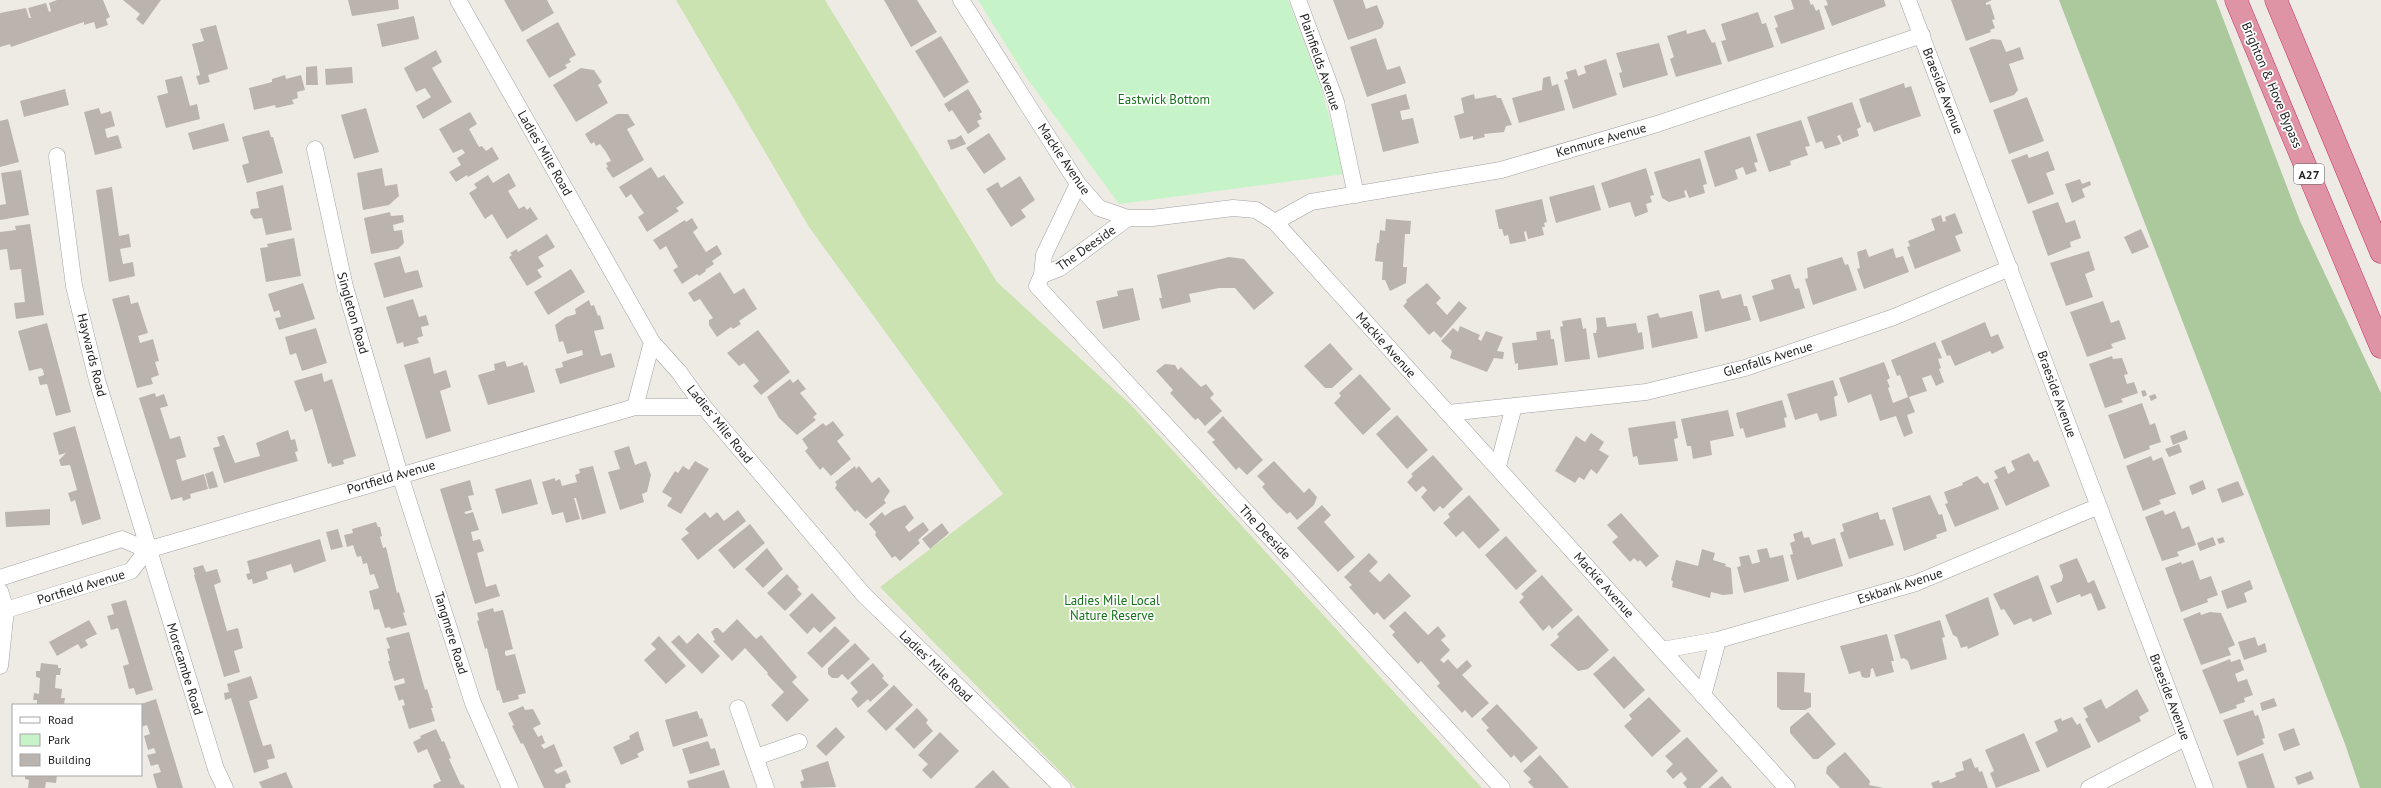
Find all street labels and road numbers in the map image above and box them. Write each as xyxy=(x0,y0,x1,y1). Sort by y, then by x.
street label: Plainfields Avenue xyxy=(1295,11,1345,113)
street label: Brighton & Hove Bypass xyxy=(2238,19,2306,151)
street label: Braeside Avenue xyxy=(1919,45,1967,137)
street label: Ladies' Mile Road xyxy=(514,107,576,199)
street label: Kenmure Avenue xyxy=(1554,119,1648,161)
street label: Mackie Avenue xyxy=(1034,120,1094,198)
road number: A27 xyxy=(2294,164,2324,184)
street label: The Deeside xyxy=(1053,221,1119,275)
street label: Singleton Road xyxy=(333,270,373,356)
street label: Mackie Avenue xyxy=(1352,309,1420,381)
street label: Haywards Road xyxy=(73,312,111,398)
street label: Glenfalls Avenue xyxy=(1721,337,1815,381)
street label: Braeside Avenue xyxy=(2033,348,2081,440)
street label: Ladies' Mile Road xyxy=(683,381,757,467)
street label: Portfield Avenue xyxy=(345,456,437,498)
street label: The Deeside xyxy=(1235,501,1295,563)
street label: Mackie Avenue xyxy=(1570,549,1638,621)
street label: Eskbank Avenue xyxy=(1855,564,1945,608)
street label: Portfield Avenue xyxy=(35,566,127,608)
street label: Tangmere Road xyxy=(430,590,472,676)
street label: Morecambe Road xyxy=(163,621,207,717)
street label: Ladies' Mile Road xyxy=(896,627,976,705)
street label: Braeside Avenue xyxy=(2146,651,2194,743)

